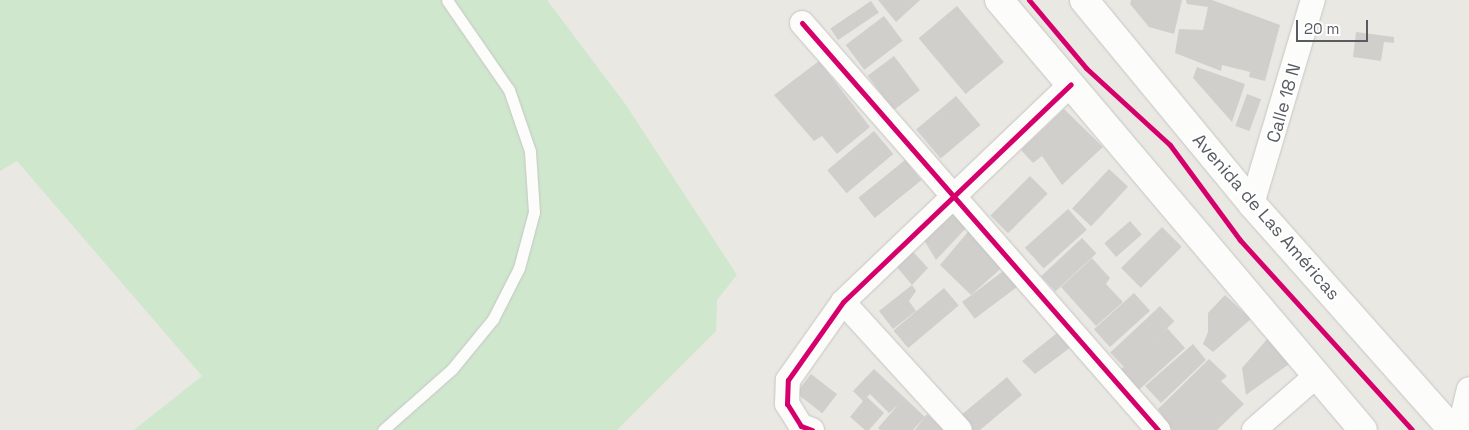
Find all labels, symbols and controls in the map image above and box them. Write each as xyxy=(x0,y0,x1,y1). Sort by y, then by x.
scale bar xyxy=(1299,10,1372,42)
text: 20 m xyxy=(1304,19,1339,38)
street label: Calle 18 N xyxy=(1262,61,1306,145)
street label: Avenida de Las Américas xyxy=(1188,129,1344,305)

